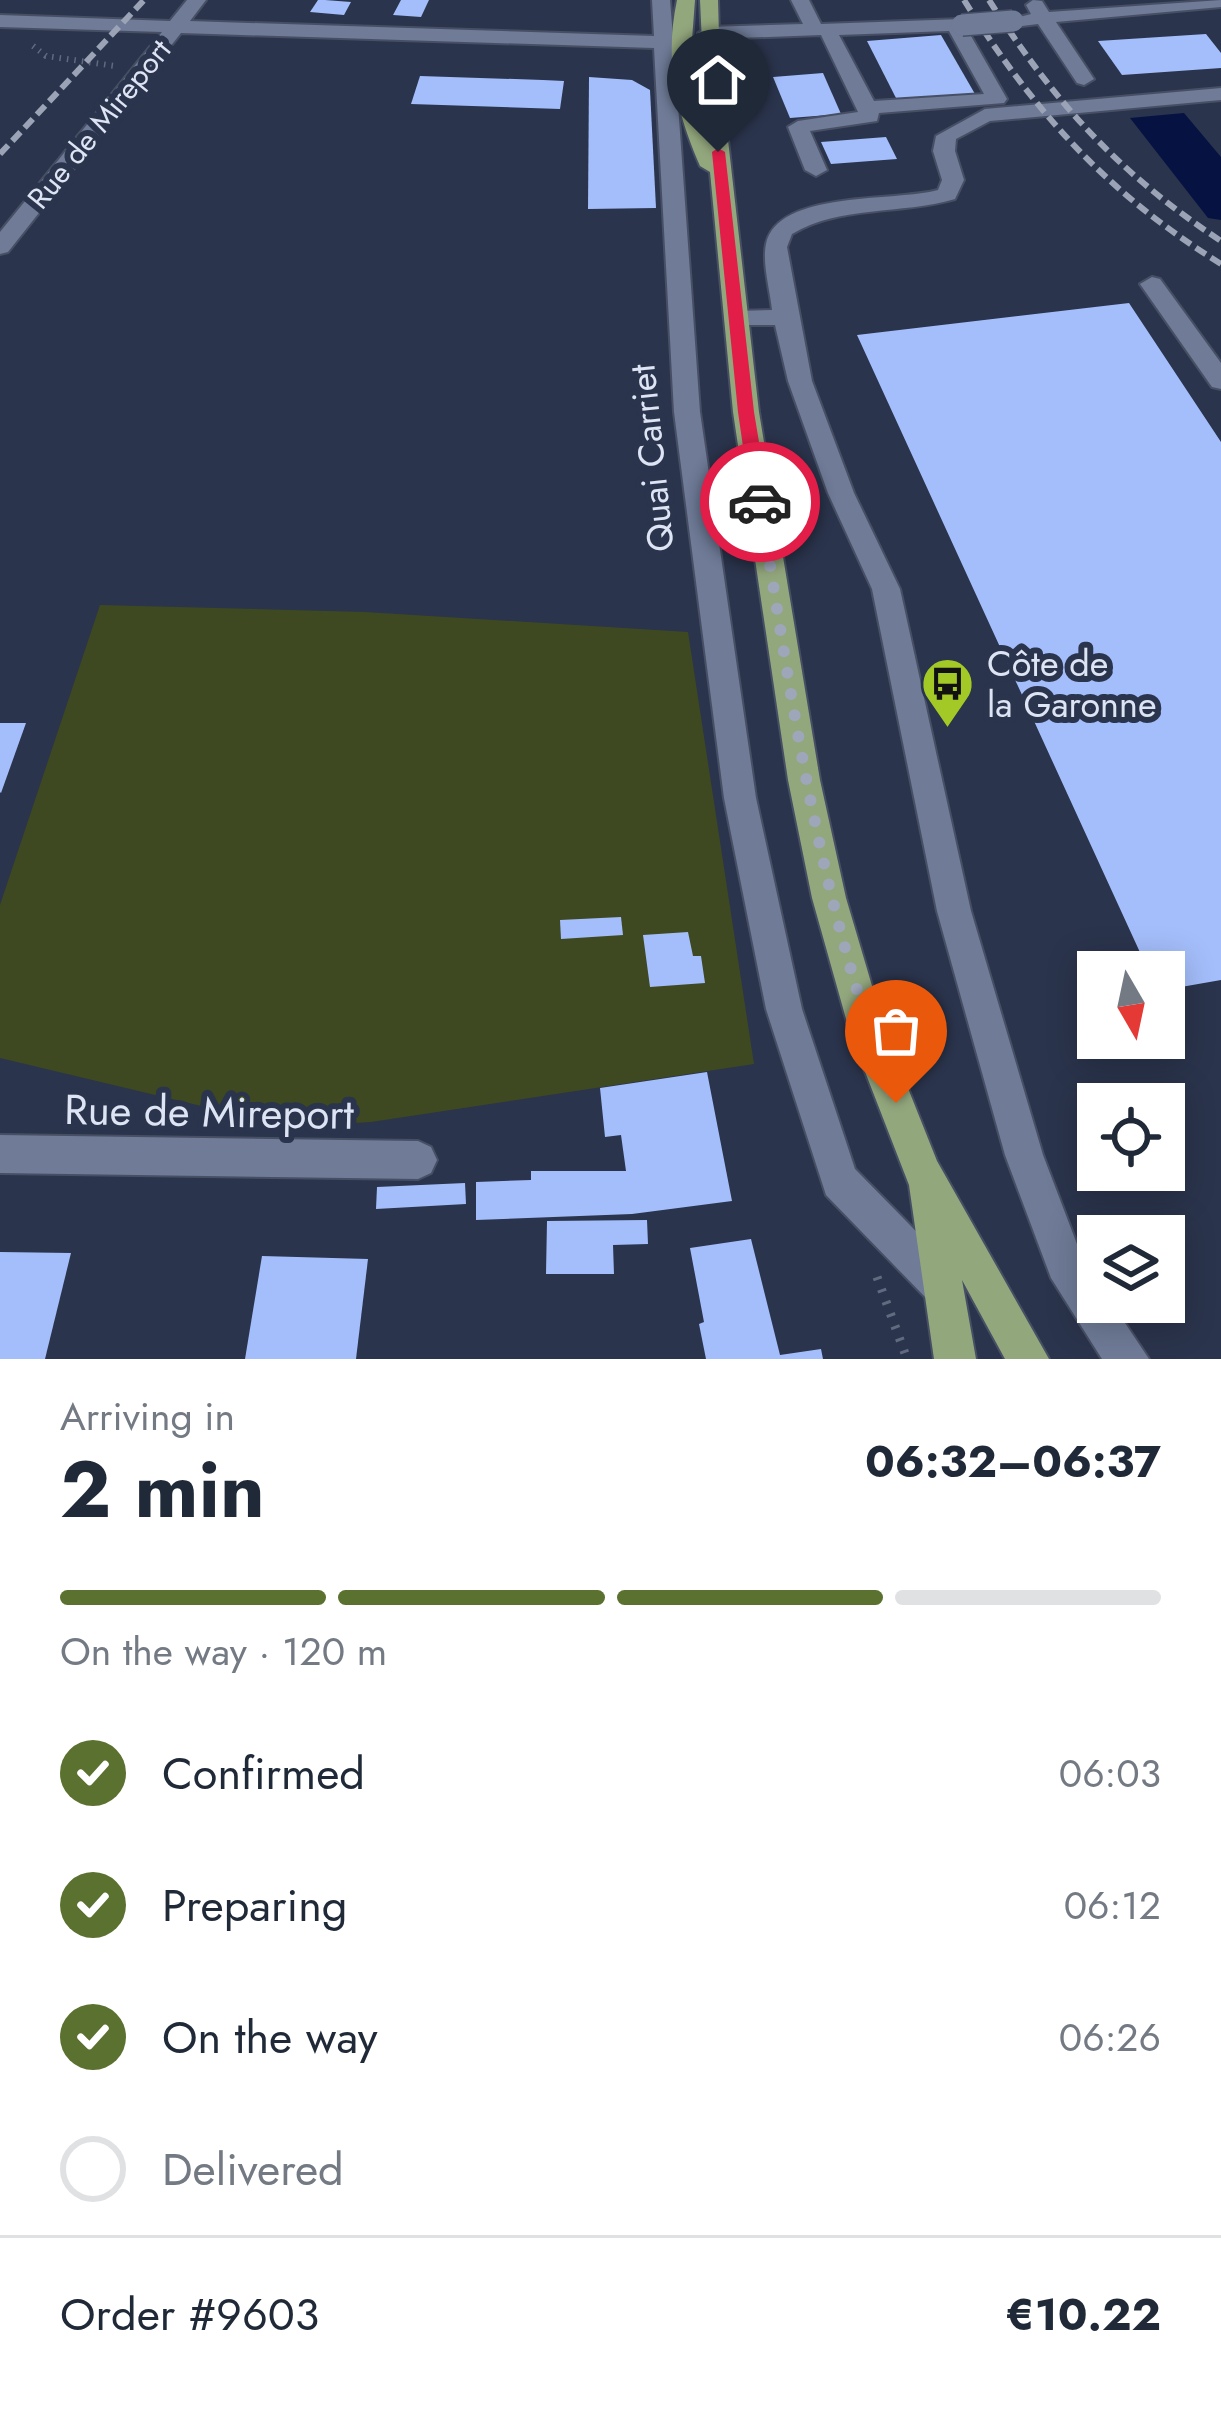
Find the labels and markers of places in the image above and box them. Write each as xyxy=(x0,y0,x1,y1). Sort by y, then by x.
pin xyxy=(667,29,769,152)
place label: Côte de la Garonne xyxy=(987,637,1156,730)
bus stop icon: Côte de la Garonne xyxy=(920,656,976,730)
pin xyxy=(845,980,947,1103)

